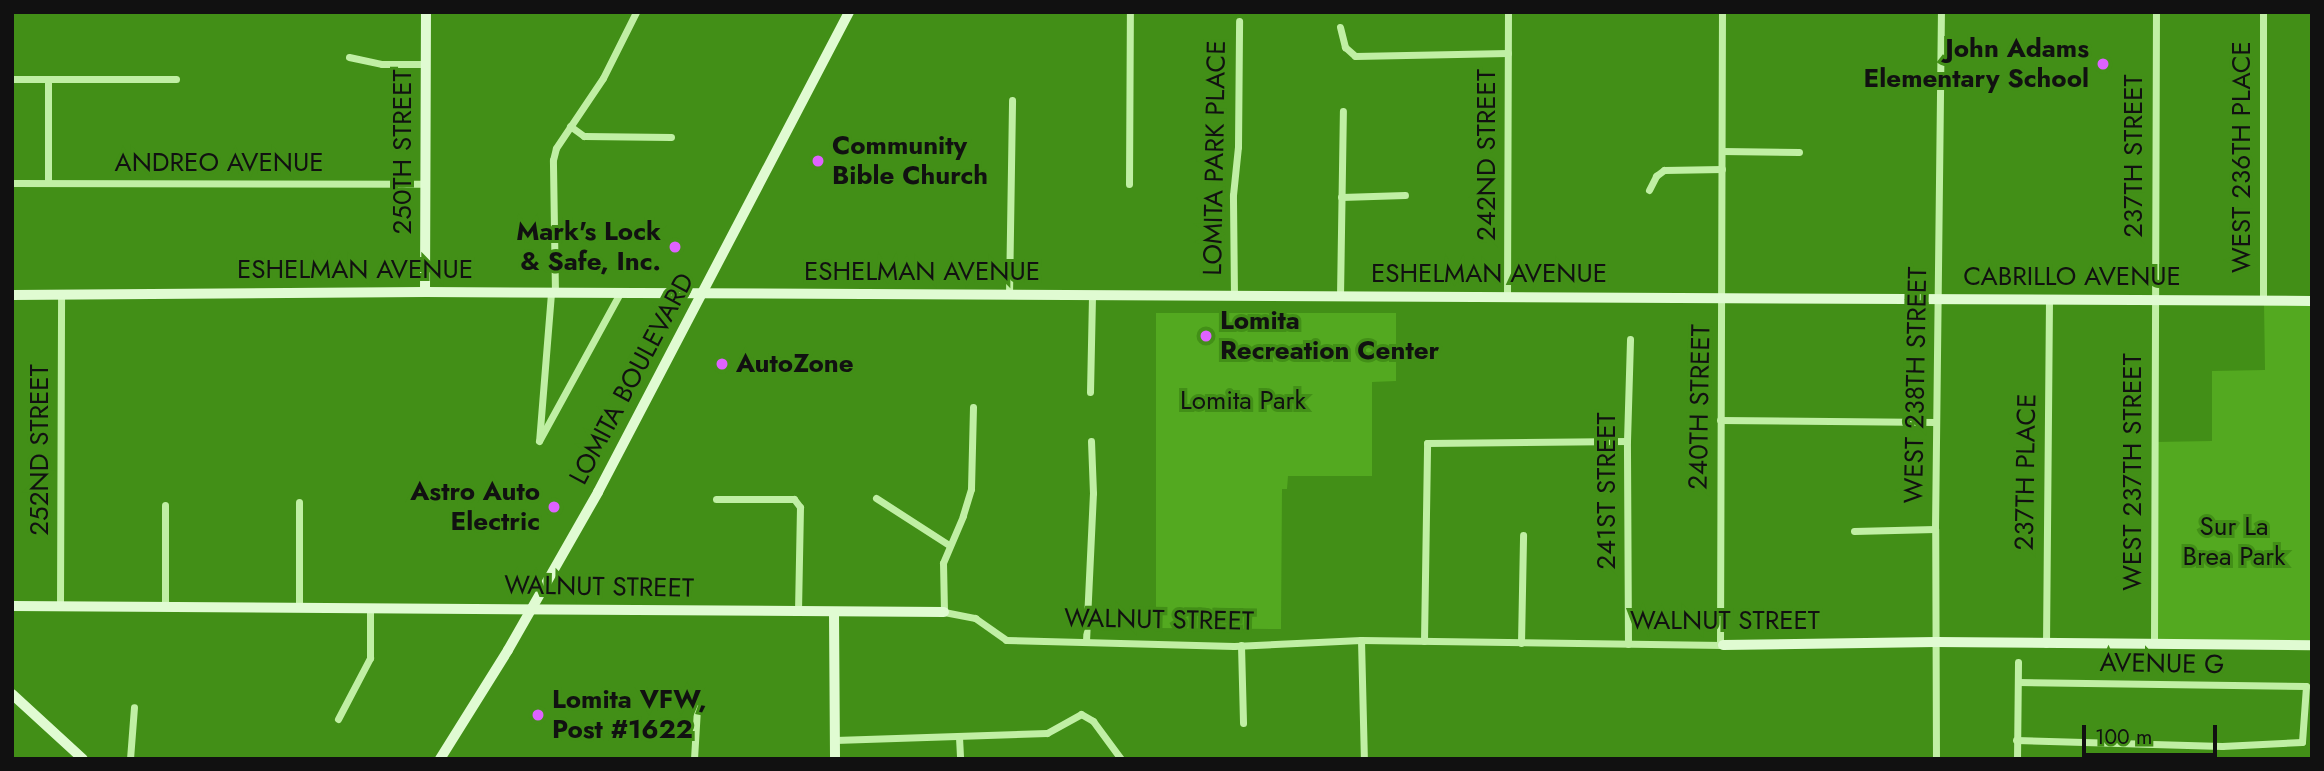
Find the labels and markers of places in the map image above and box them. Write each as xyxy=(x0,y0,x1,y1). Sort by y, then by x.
place label: John Adams Elementary School xyxy=(1864,33,2089,94)
marker: John Adams Elementary School xyxy=(2095,56,2111,72)
place label: Community Bible Church xyxy=(832,130,988,192)
marker: Community Bible Church xyxy=(810,153,826,169)
place label: Mark's Lock & Safe, Inc. xyxy=(516,216,661,278)
marker: Mark's Lock & Safe, Inc. xyxy=(667,239,683,255)
place label: Lomita Recreation Center xyxy=(1220,305,1439,366)
marker: Lomita Recreation Center xyxy=(1198,328,1214,344)
place label: AutoZone xyxy=(736,348,854,380)
marker: AutoZone xyxy=(714,356,730,372)
place label: Astro Auto Electric xyxy=(410,476,540,538)
marker: Astro Auto Electric xyxy=(546,499,562,515)
place label: Lomita VFW, Post #1622 xyxy=(552,684,707,746)
marker: Lomita VFW, Post #1622 xyxy=(530,707,546,723)

